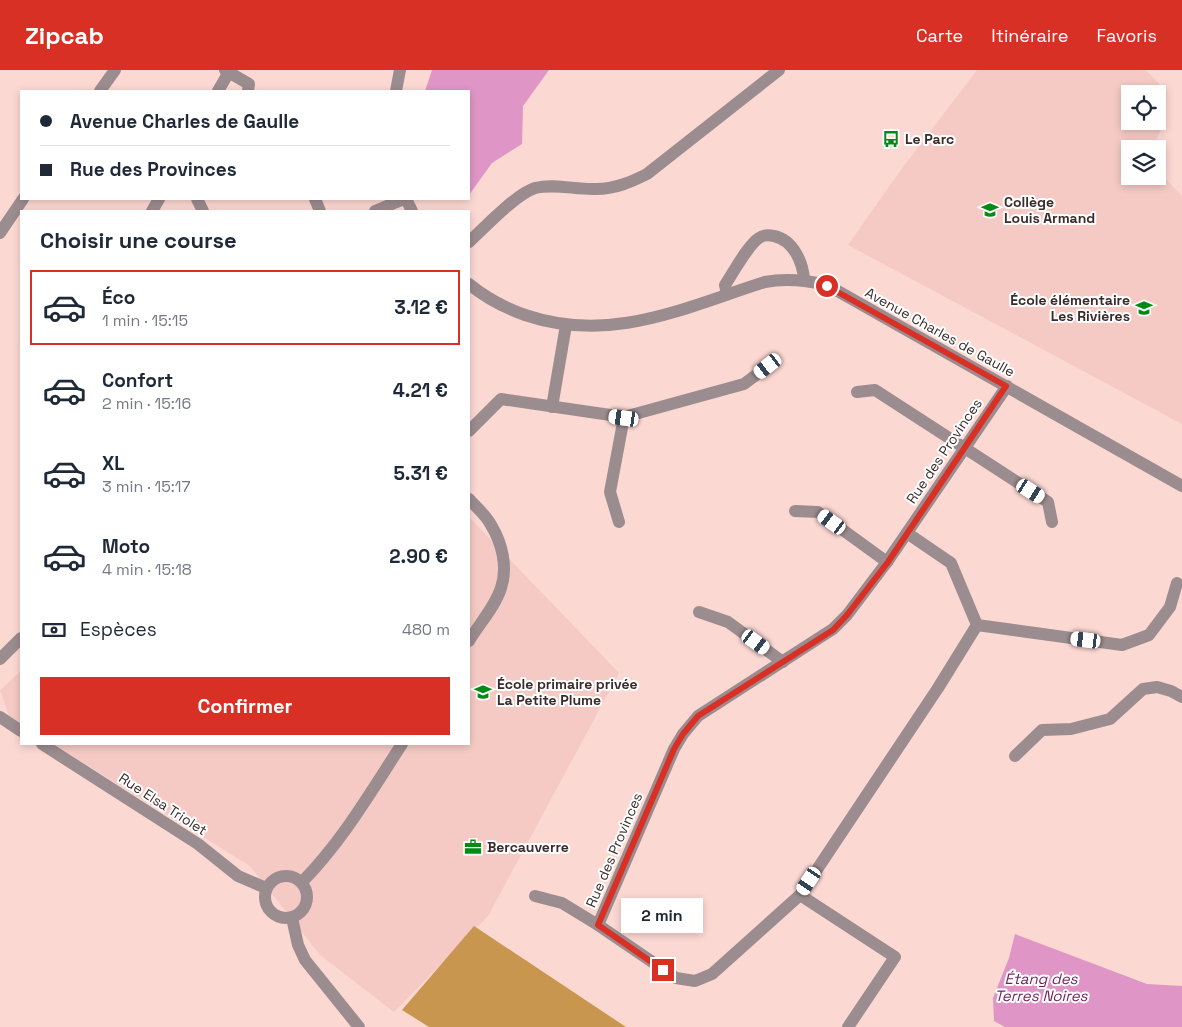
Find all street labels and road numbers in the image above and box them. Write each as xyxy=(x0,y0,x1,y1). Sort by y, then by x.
street label: Avenue Charles de Gaulle xyxy=(862,283,1018,381)
street label: Rue des Provinces xyxy=(902,395,986,507)
street label: Rue Elsa Triolet xyxy=(115,769,211,839)
street label: Rue des Provinces xyxy=(582,790,646,910)

